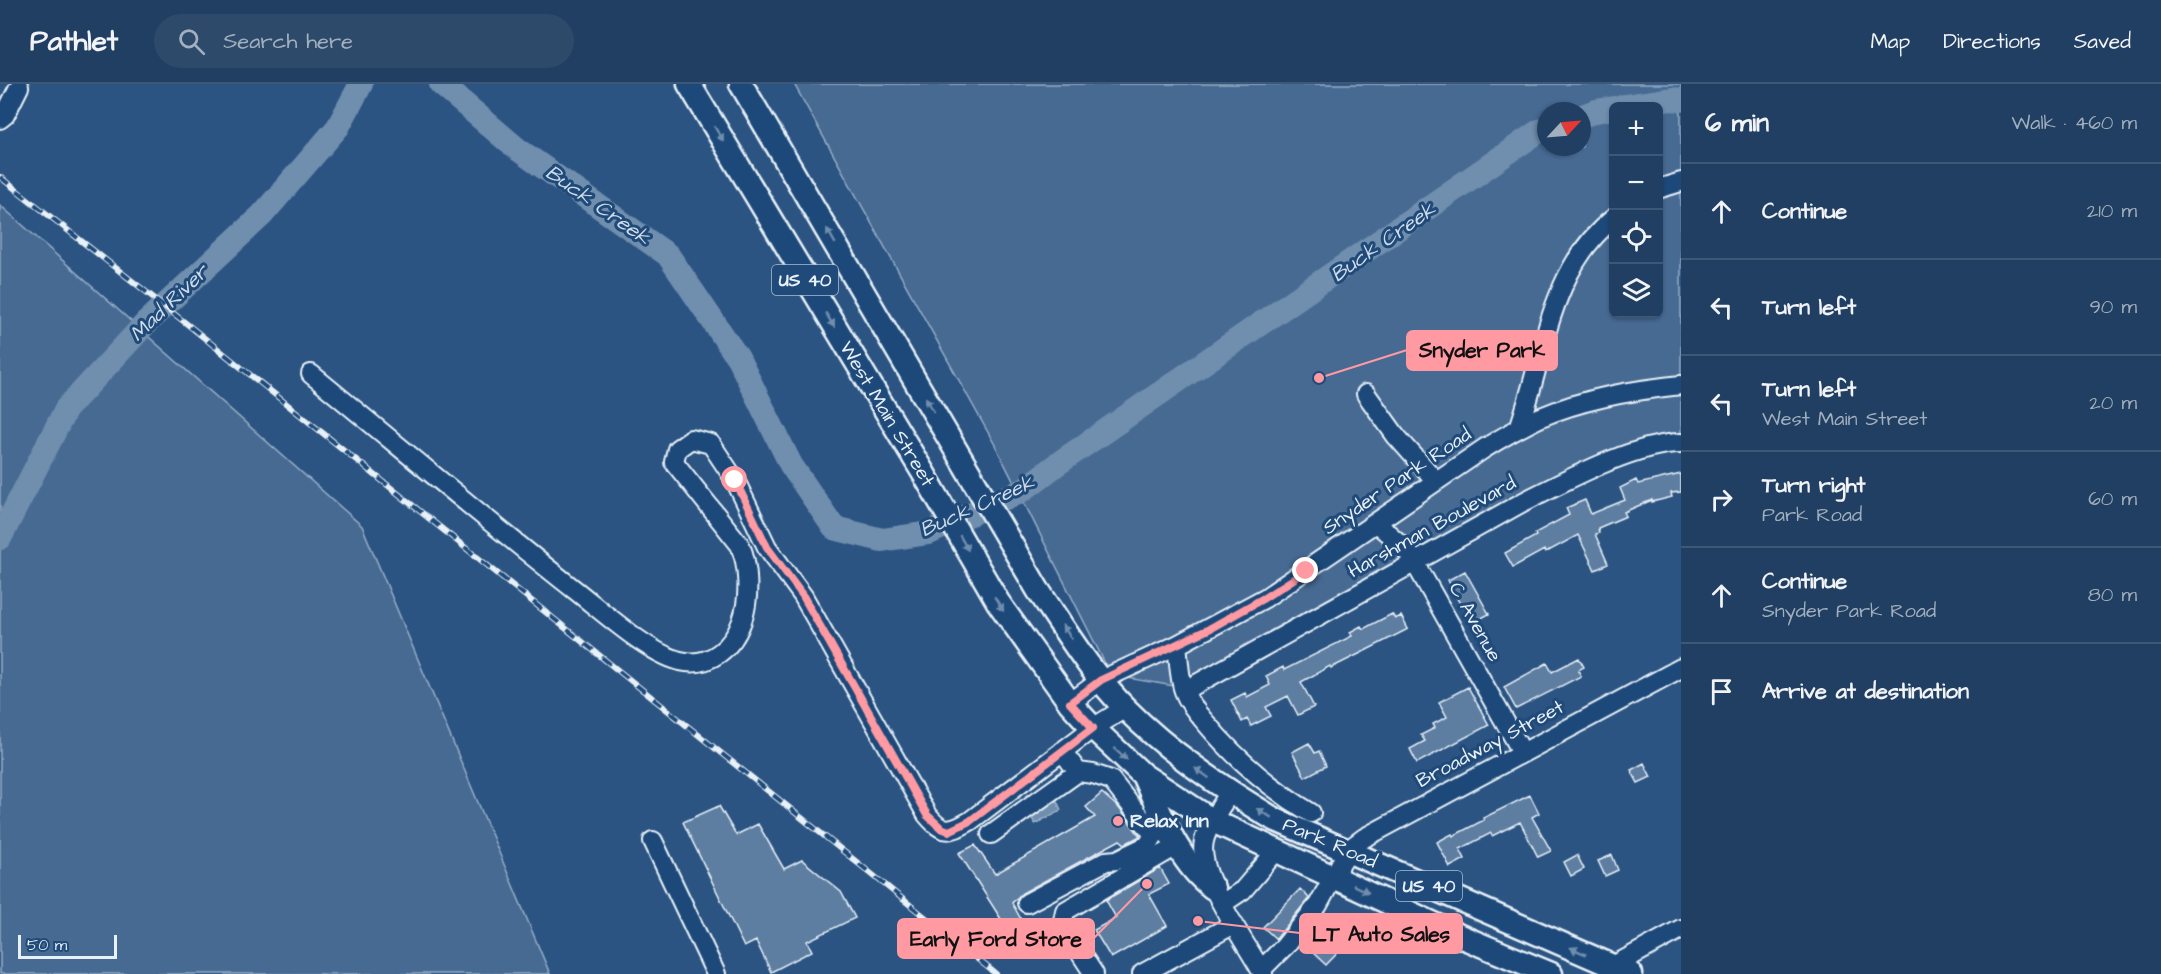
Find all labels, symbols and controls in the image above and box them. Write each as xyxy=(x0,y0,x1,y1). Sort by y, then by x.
search box xyxy=(154,14,574,68)
text: Pathlet xyxy=(30,22,118,61)
icon: search xyxy=(175,25,208,58)
text: Search here xyxy=(223,26,353,57)
text: Map xyxy=(1870,27,1910,56)
text: Directions xyxy=(1943,27,2041,56)
text: Saved xyxy=(2074,27,2131,56)
north arrow xyxy=(1537,102,1591,156)
map controls xyxy=(1609,102,1663,318)
button: + xyxy=(1609,102,1663,156)
text: 6 min xyxy=(1705,105,1769,141)
text: Walk · 460 m xyxy=(2011,109,2137,137)
one-way arrow xyxy=(714,126,724,143)
button: − xyxy=(1609,156,1663,210)
water label: Buck Creek xyxy=(540,158,657,253)
water label: Buck Creek xyxy=(1325,194,1442,289)
icon: ahead xyxy=(1705,195,1738,228)
text: Continue xyxy=(1762,196,1847,227)
text: 210 m xyxy=(2087,197,2137,225)
button: locate xyxy=(1609,210,1663,264)
one-way arrow xyxy=(826,227,836,244)
water label: Mad River xyxy=(123,256,216,348)
button: layers xyxy=(1609,264,1663,318)
road number: US 40 xyxy=(772,265,838,295)
icon: left xyxy=(1705,291,1738,324)
text: Turn left xyxy=(1762,292,1856,323)
text: 90 m xyxy=(2089,293,2137,321)
one-way arrow xyxy=(824,312,835,328)
callout: Snyder Park xyxy=(1407,331,1557,370)
street label: West Main Street xyxy=(832,336,942,492)
text: Snyder Park xyxy=(1418,336,1545,368)
text: Turn left xyxy=(1762,374,1856,405)
icon: left xyxy=(1705,387,1738,420)
text: 20 m xyxy=(2089,389,2137,417)
one-way arrow xyxy=(924,397,935,413)
text: West Main Street xyxy=(1762,405,1927,433)
street label: Snyder Park Road xyxy=(1317,421,1478,542)
route start xyxy=(721,466,747,492)
water label: Buck Creek xyxy=(915,467,1040,544)
street label: Harshman Boulevard xyxy=(1343,469,1521,585)
text: Turn right xyxy=(1762,470,1865,501)
icon: right xyxy=(1705,483,1738,516)
text: 60 m xyxy=(2088,485,2137,513)
text: Park Road xyxy=(1762,501,1862,529)
one-way arrow xyxy=(959,535,969,552)
route end xyxy=(1292,557,1318,583)
text: Continue xyxy=(1762,566,1847,597)
street label: C Avenue xyxy=(1442,577,1508,667)
icon: ahead xyxy=(1705,579,1738,612)
text: 80 m xyxy=(2088,581,2137,609)
one-way arrow xyxy=(994,595,1005,612)
text: Snyder Park Road xyxy=(1762,597,1936,625)
one-way arrow xyxy=(1061,625,1073,641)
icon: arrive xyxy=(1705,675,1738,708)
text: Arrive at destination xyxy=(1762,676,1969,707)
street label: Broadway Street xyxy=(1411,693,1569,796)
one-way arrow xyxy=(1113,747,1128,760)
one-way arrow xyxy=(1195,767,1211,779)
place label: Relax Inn xyxy=(1130,807,1209,835)
one-way arrow xyxy=(1256,808,1272,819)
street label: Park Road xyxy=(1278,811,1382,875)
marker: Relax Inn xyxy=(1111,814,1125,828)
road number: US 40 xyxy=(1396,871,1462,901)
one-way arrow xyxy=(1353,885,1370,894)
callout: LT Auto Sales xyxy=(1300,914,1462,953)
callout: Early Ford Store xyxy=(898,919,1094,958)
text: LT Auto Sales xyxy=(1312,920,1451,949)
text: Early Ford Store xyxy=(910,925,1083,957)
scale bar xyxy=(18,932,117,960)
text: 50 m xyxy=(27,934,67,956)
one-way arrow xyxy=(1569,946,1586,955)

